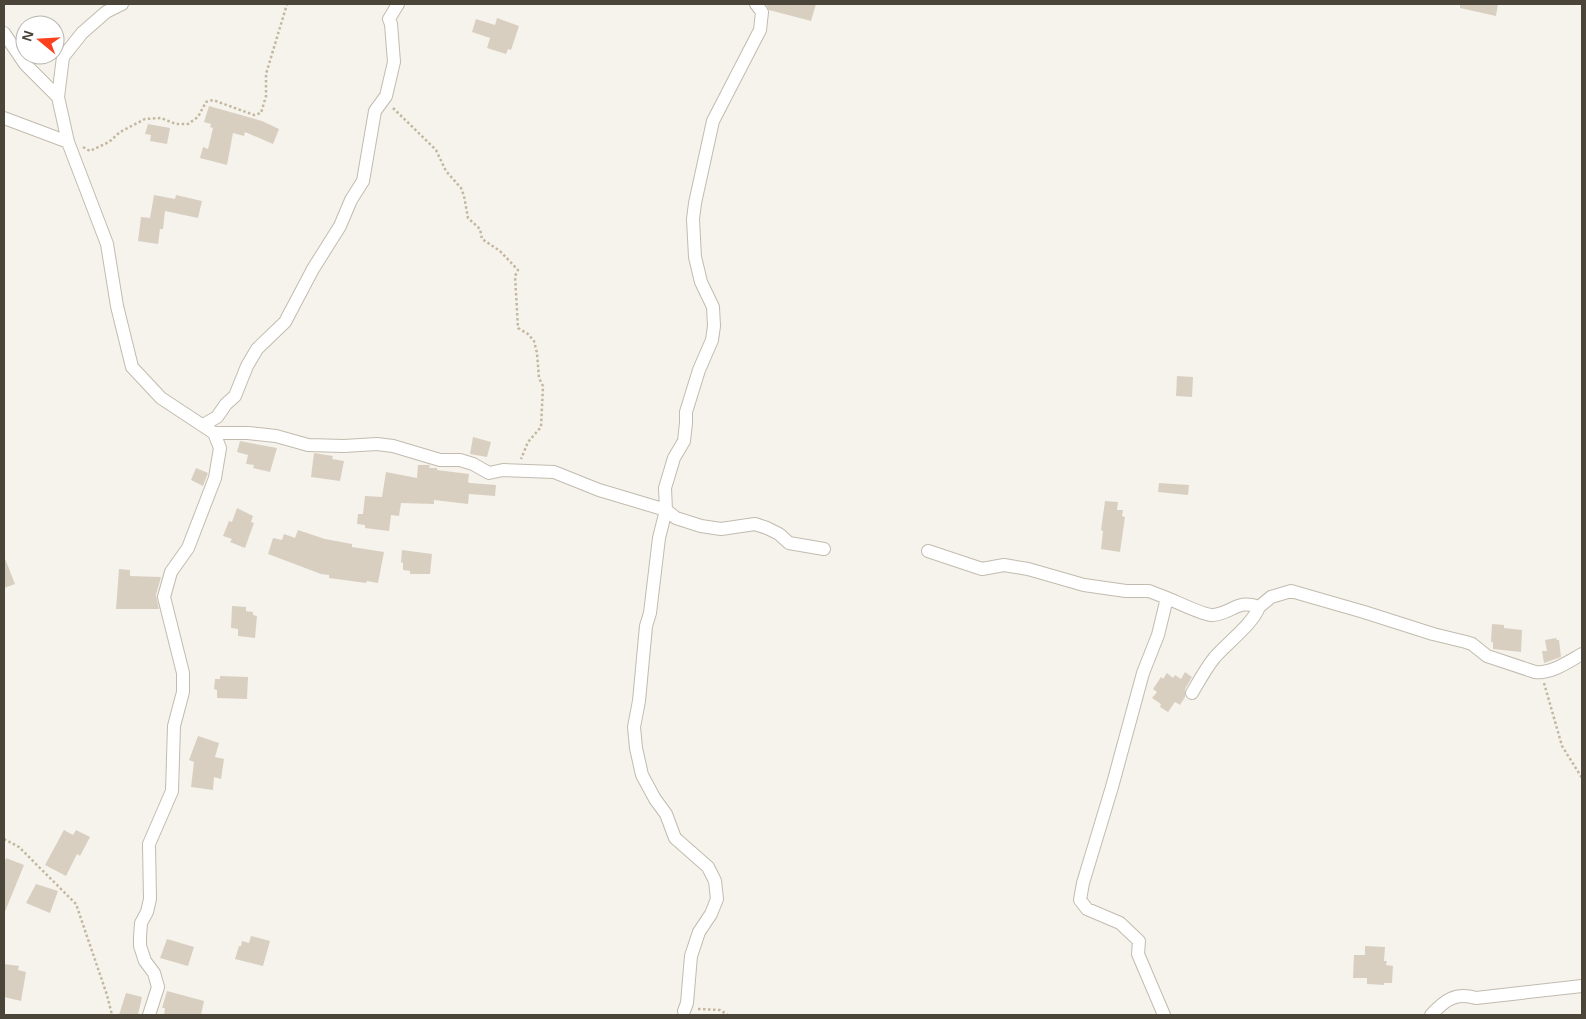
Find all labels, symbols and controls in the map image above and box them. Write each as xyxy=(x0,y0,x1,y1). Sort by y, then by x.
north arrow xyxy=(15,15,65,65)
text: N xyxy=(18,29,37,43)

